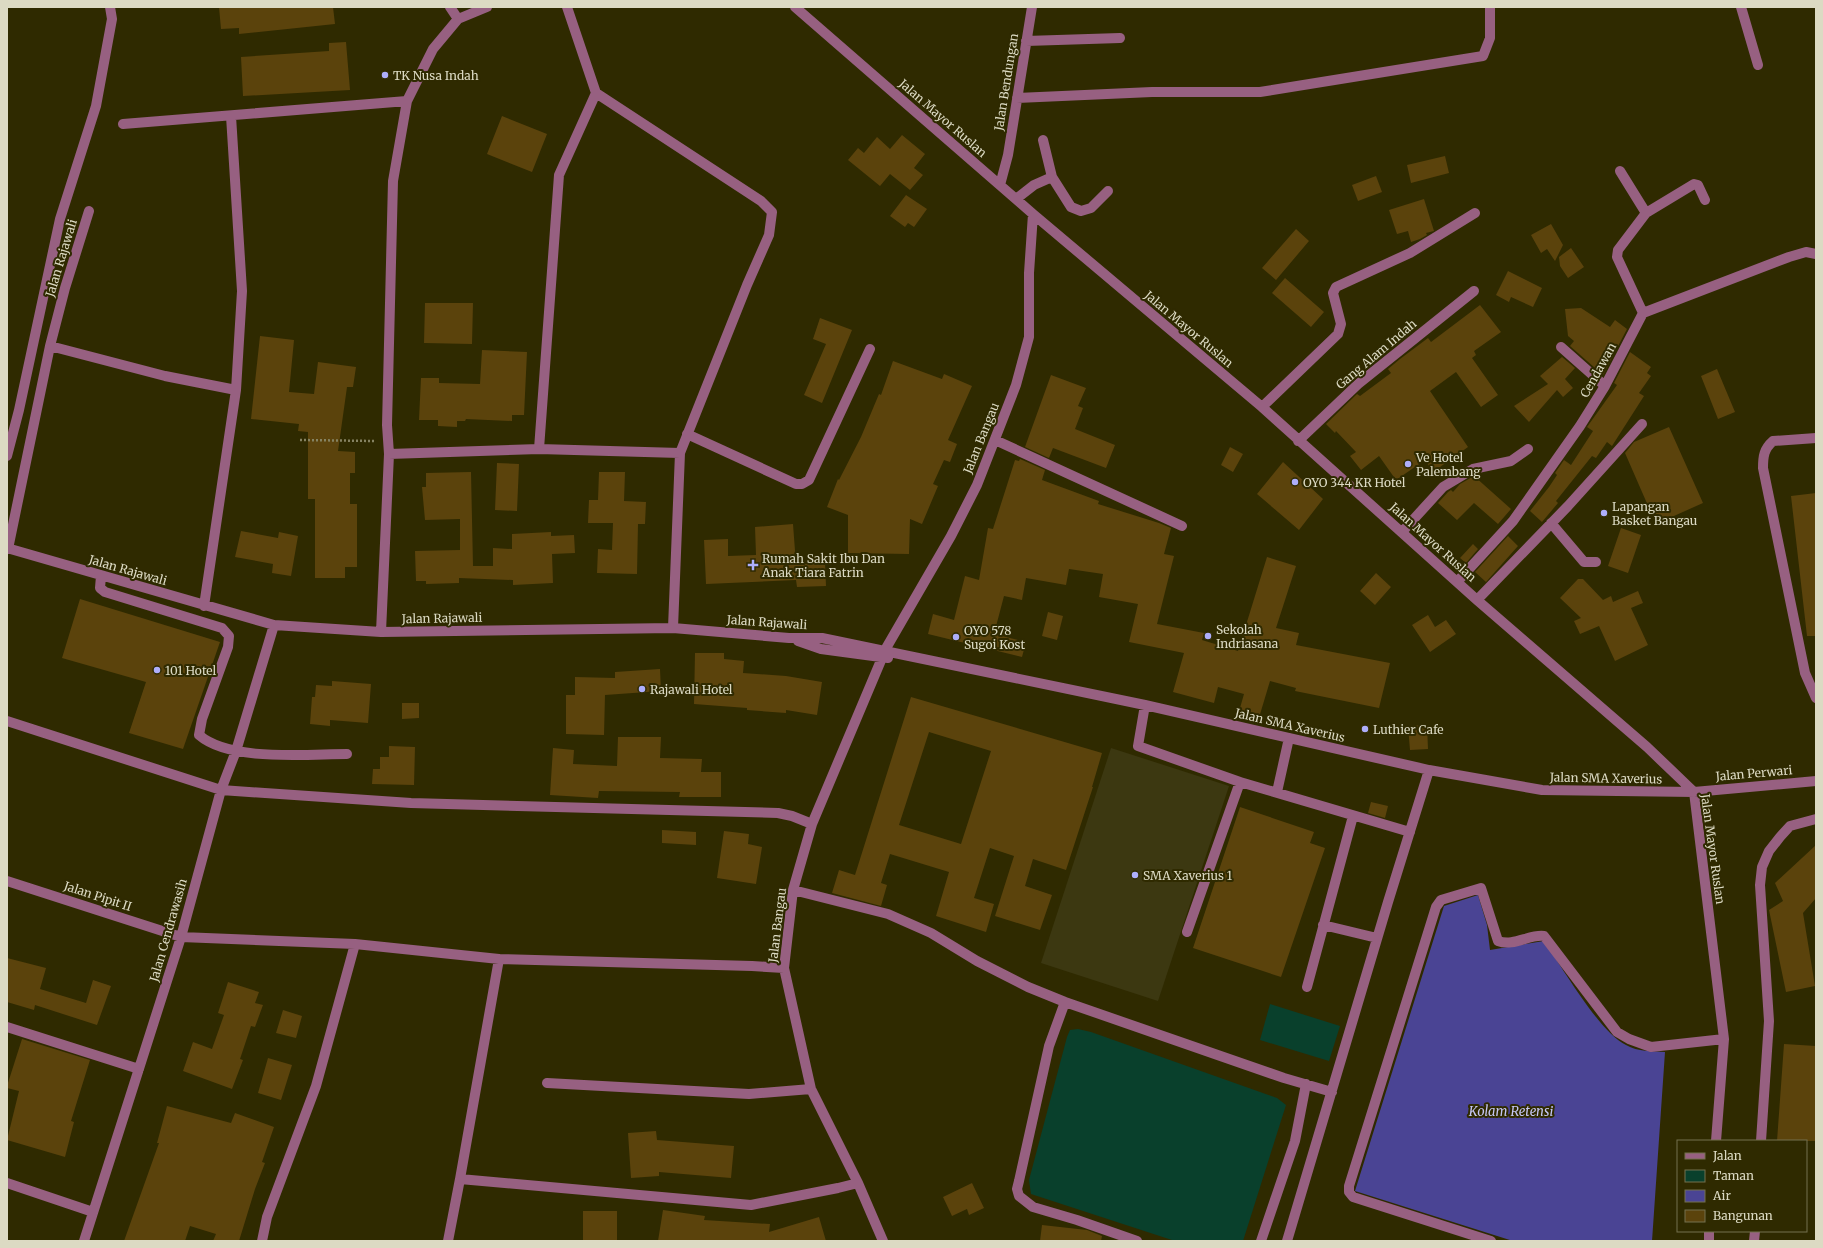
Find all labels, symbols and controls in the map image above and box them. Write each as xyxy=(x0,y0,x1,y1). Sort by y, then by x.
street label: Jalan Bendungan xyxy=(991,32,1021,133)
place label: TK Nusa Indah xyxy=(393,68,479,83)
marker: TK Nusa Indah xyxy=(380,70,390,80)
street label: Jalan Mayor Ruslan xyxy=(895,75,990,160)
street label: Jalan Rajawali xyxy=(42,217,80,300)
street label: Jalan Mayor Ruslan xyxy=(1141,287,1236,371)
street label: Gang Alam Indah xyxy=(1333,316,1419,392)
street label: Cendawan xyxy=(1577,340,1619,400)
street label: Jalan Bangau xyxy=(960,400,1002,477)
place label: Ve Hotel Palembang xyxy=(1415,450,1481,479)
marker: Ve Hotel Palembang xyxy=(1403,459,1413,469)
place label: OYO 344 KR Hotel xyxy=(1303,475,1406,490)
marker: OYO 344 KR Hotel xyxy=(1290,477,1300,487)
street label: Jalan Mayor Ruslan xyxy=(1386,499,1479,585)
place label: Lapangan Basket Bangau xyxy=(1612,499,1698,528)
marker: Lapangan Basket Bangau xyxy=(1599,508,1609,518)
street label: Jalan Rajawali xyxy=(86,551,169,588)
place label: Rumah Sakit Ibu Dan Anak Tiara Fatrin xyxy=(761,551,885,580)
marker: Rumah Sakit Ibu Dan Anak Tiara Fatrin xyxy=(747,559,759,571)
street label: Jalan Rajawali xyxy=(401,610,482,626)
street label: Jalan Rajawali xyxy=(725,612,808,632)
place label: Sekolah Indriasana xyxy=(1216,622,1279,651)
place label: OYO 578 Sugoi Kost xyxy=(964,623,1025,652)
marker: Sekolah Indriasana xyxy=(1203,631,1213,641)
marker: OYO 578 Sugoi Kost xyxy=(951,632,961,642)
place label: 101 Hotel xyxy=(165,663,217,678)
marker: 101 Hotel xyxy=(152,665,162,675)
place label: Rajawali Hotel xyxy=(650,682,733,697)
marker: Rajawali Hotel xyxy=(637,684,647,694)
street label: Jalan SMA Xaverius xyxy=(1233,705,1347,745)
place label: Luthier Cafe xyxy=(1373,722,1444,737)
marker: Luthier Cafe xyxy=(1360,724,1370,734)
street label: Jalan Perwari xyxy=(1714,762,1793,784)
street label: Jalan SMA Xaverius xyxy=(1549,770,1663,786)
street label: Jalan Mayor Ruslan xyxy=(1698,792,1728,905)
place label: SMA Xaverius 1 xyxy=(1143,868,1233,883)
marker: SMA Xaverius 1 xyxy=(1130,870,1140,880)
street label: Jalan Cendrawasih xyxy=(146,877,190,984)
street label: Jalan Pipit II xyxy=(61,878,134,914)
street label: Jalan Bangau xyxy=(765,886,789,964)
water label: Kolam Retensi xyxy=(1468,1103,1553,1120)
legend xyxy=(1677,1140,1807,1232)
text: Jalan xyxy=(1712,1148,1742,1163)
text: Taman xyxy=(1713,1168,1754,1183)
text: Air xyxy=(1712,1188,1731,1203)
text: Bangunan xyxy=(1713,1208,1773,1223)

